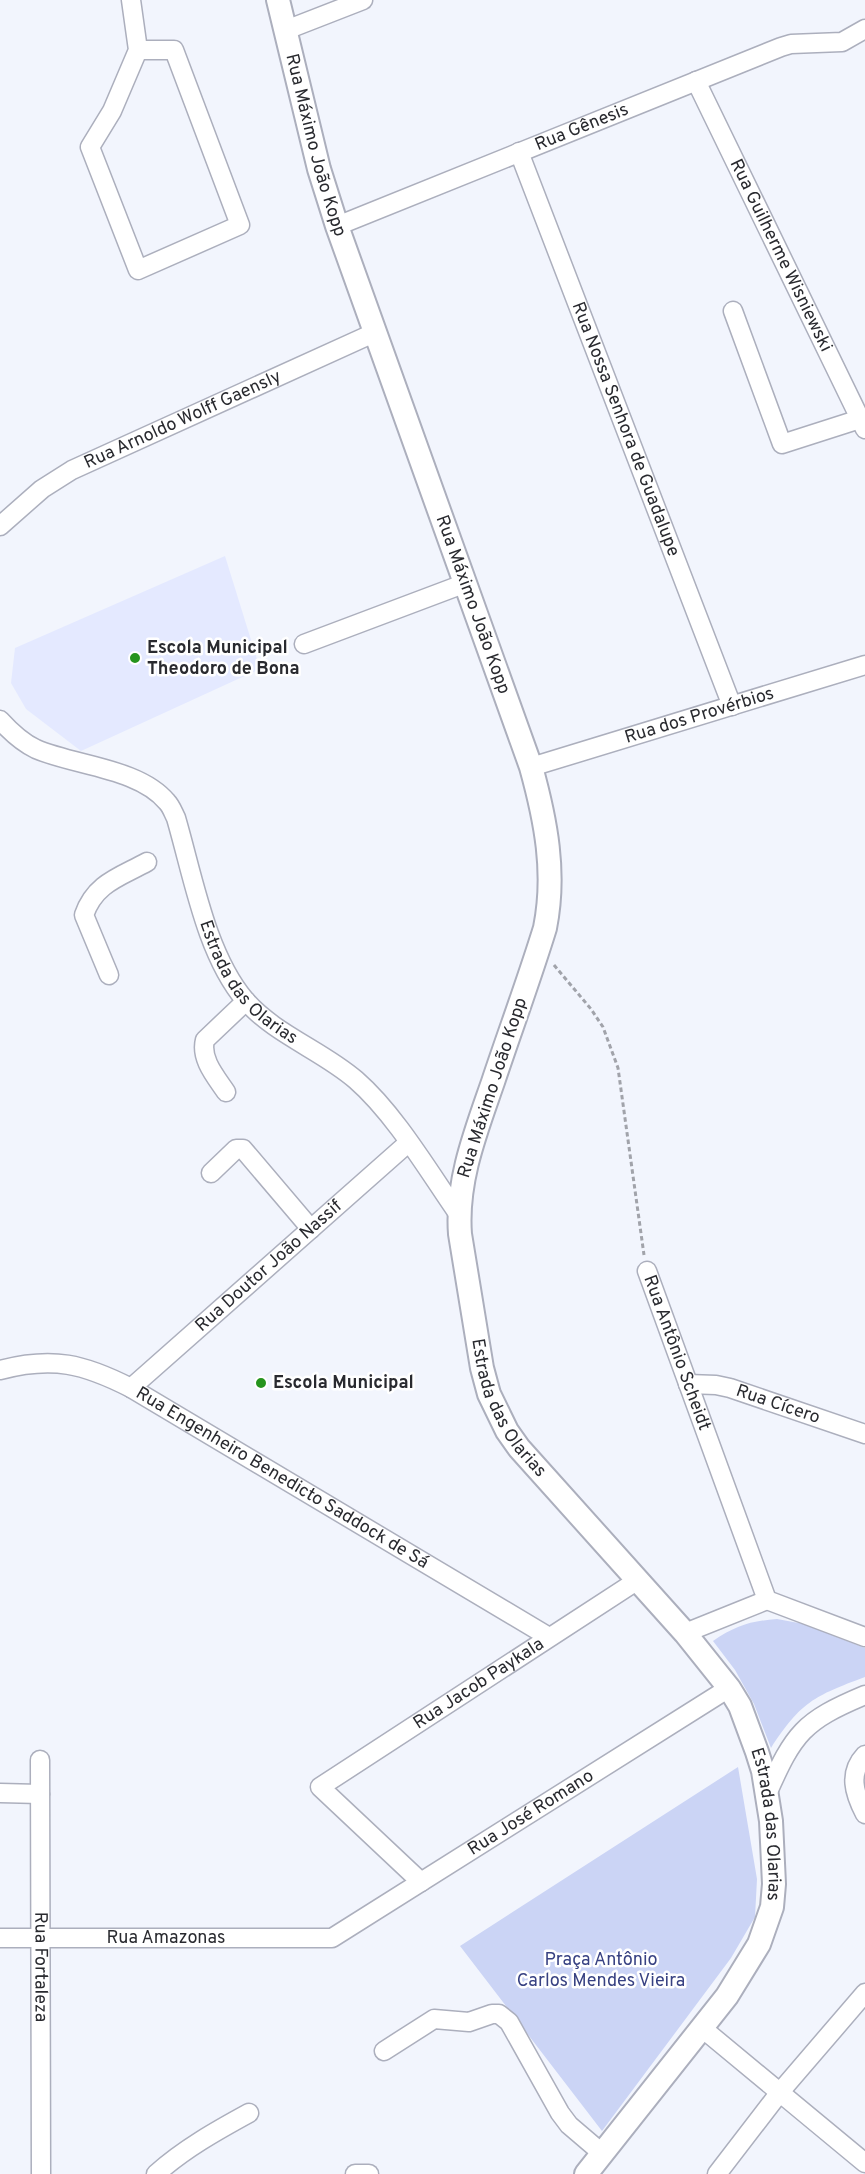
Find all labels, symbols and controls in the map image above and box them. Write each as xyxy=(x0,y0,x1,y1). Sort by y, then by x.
street label: Rua Máximo João Kopp xyxy=(280,51,351,240)
street label: Rua Gênesis xyxy=(532,98,632,156)
street label: Rua Guilherme Wisniewski xyxy=(724,155,837,356)
street label: Rua Nossa Senhora de Guadalupe xyxy=(566,299,685,560)
street label: Rua Arnoldo Wolff Gaensly xyxy=(80,365,285,474)
street label: Rua Máximo João Kopp xyxy=(430,512,515,697)
place label: Escola Municipal Theodoro de Bona xyxy=(147,637,300,681)
marker: Escola Municipal Theodoro de Bona xyxy=(128,651,142,665)
street label: Rua dos Provérbios xyxy=(622,682,777,749)
street label: Estrada das Olarias xyxy=(194,917,302,1050)
street label: Rua Máximo João Kopp xyxy=(453,995,533,1181)
street label: Rua Doutor João Nassif xyxy=(191,1195,347,1337)
street label: Rua Antônio Scheidt xyxy=(638,1272,716,1434)
street label: Estrada das Olarias xyxy=(466,1337,551,1482)
place label: Escola Municipal xyxy=(273,1372,414,1395)
marker: Escola Municipal xyxy=(254,1376,268,1390)
street label: Rua Cícero xyxy=(733,1379,823,1429)
street label: Rua Engenheiro Benedicto Saddock de Sá xyxy=(131,1382,433,1574)
street label: Rua Jacob Paykala xyxy=(409,1633,548,1735)
street label: Estrada das Olarias xyxy=(745,1745,786,1902)
street label: Rua José Romano xyxy=(464,1765,598,1861)
street label: Rua Fortaleza xyxy=(29,1912,52,2022)
street label: Rua Amazonas xyxy=(106,1927,226,1950)
park label: Praça Antônio Carlos Mendes Vieira xyxy=(517,1949,685,1993)

